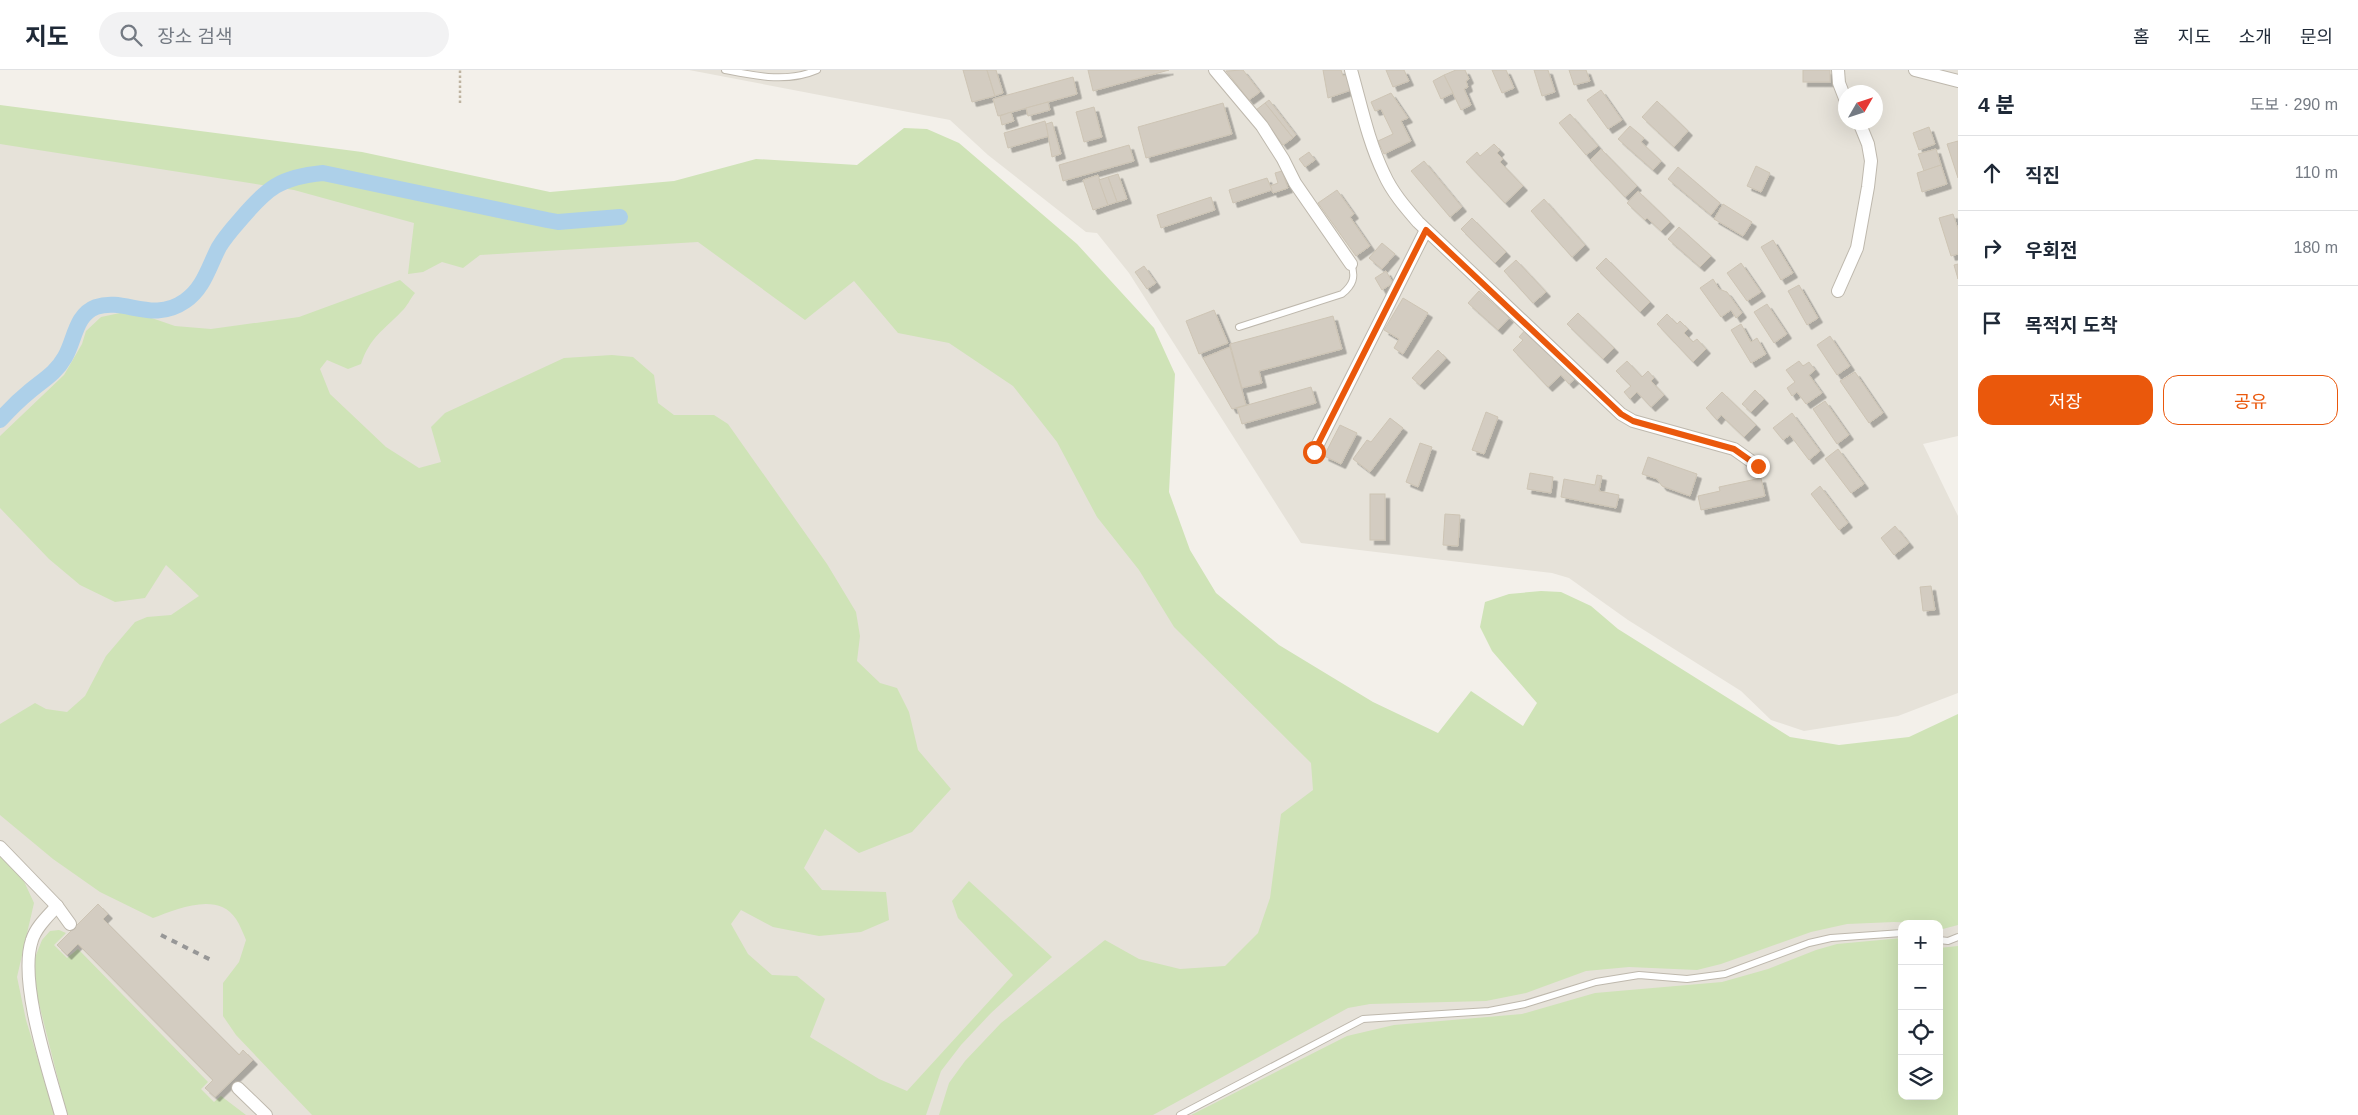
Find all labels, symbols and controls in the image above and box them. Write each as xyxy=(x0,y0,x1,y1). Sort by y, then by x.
search box xyxy=(99,12,449,57)
icon: search xyxy=(117,21,145,49)
text: 지도 xyxy=(25,23,69,50)
text: 장소 검색 xyxy=(157,26,232,47)
text: 홈 xyxy=(2133,27,2150,47)
text: 지도 xyxy=(2178,27,2211,47)
text: 소개 xyxy=(2239,27,2272,47)
text: 문의 xyxy=(2300,27,2333,47)
north arrow xyxy=(1838,85,1883,130)
text: 4 분 xyxy=(1978,93,2015,116)
text: 도보 · 290 m xyxy=(2250,96,2338,113)
icon: ahead xyxy=(1978,159,2006,187)
text: 110 m xyxy=(2295,164,2338,181)
text: 직진 xyxy=(2025,165,2060,186)
icon: right xyxy=(1978,234,2006,262)
text: 180 m xyxy=(2294,239,2338,256)
text: 우회전 xyxy=(2025,240,2077,261)
icon: arrive xyxy=(1978,309,2006,337)
text: 목적지 도착 xyxy=(2025,315,2118,336)
button: 저장 xyxy=(1978,375,2153,425)
button: 공유 xyxy=(2163,375,2338,425)
route start xyxy=(1303,441,1326,464)
route end xyxy=(1747,455,1770,478)
map controls xyxy=(1898,920,1943,1100)
button: + xyxy=(1898,920,1943,965)
button: − xyxy=(1898,965,1943,1010)
button: locate xyxy=(1898,1010,1943,1055)
button: layers xyxy=(1898,1055,1943,1100)

